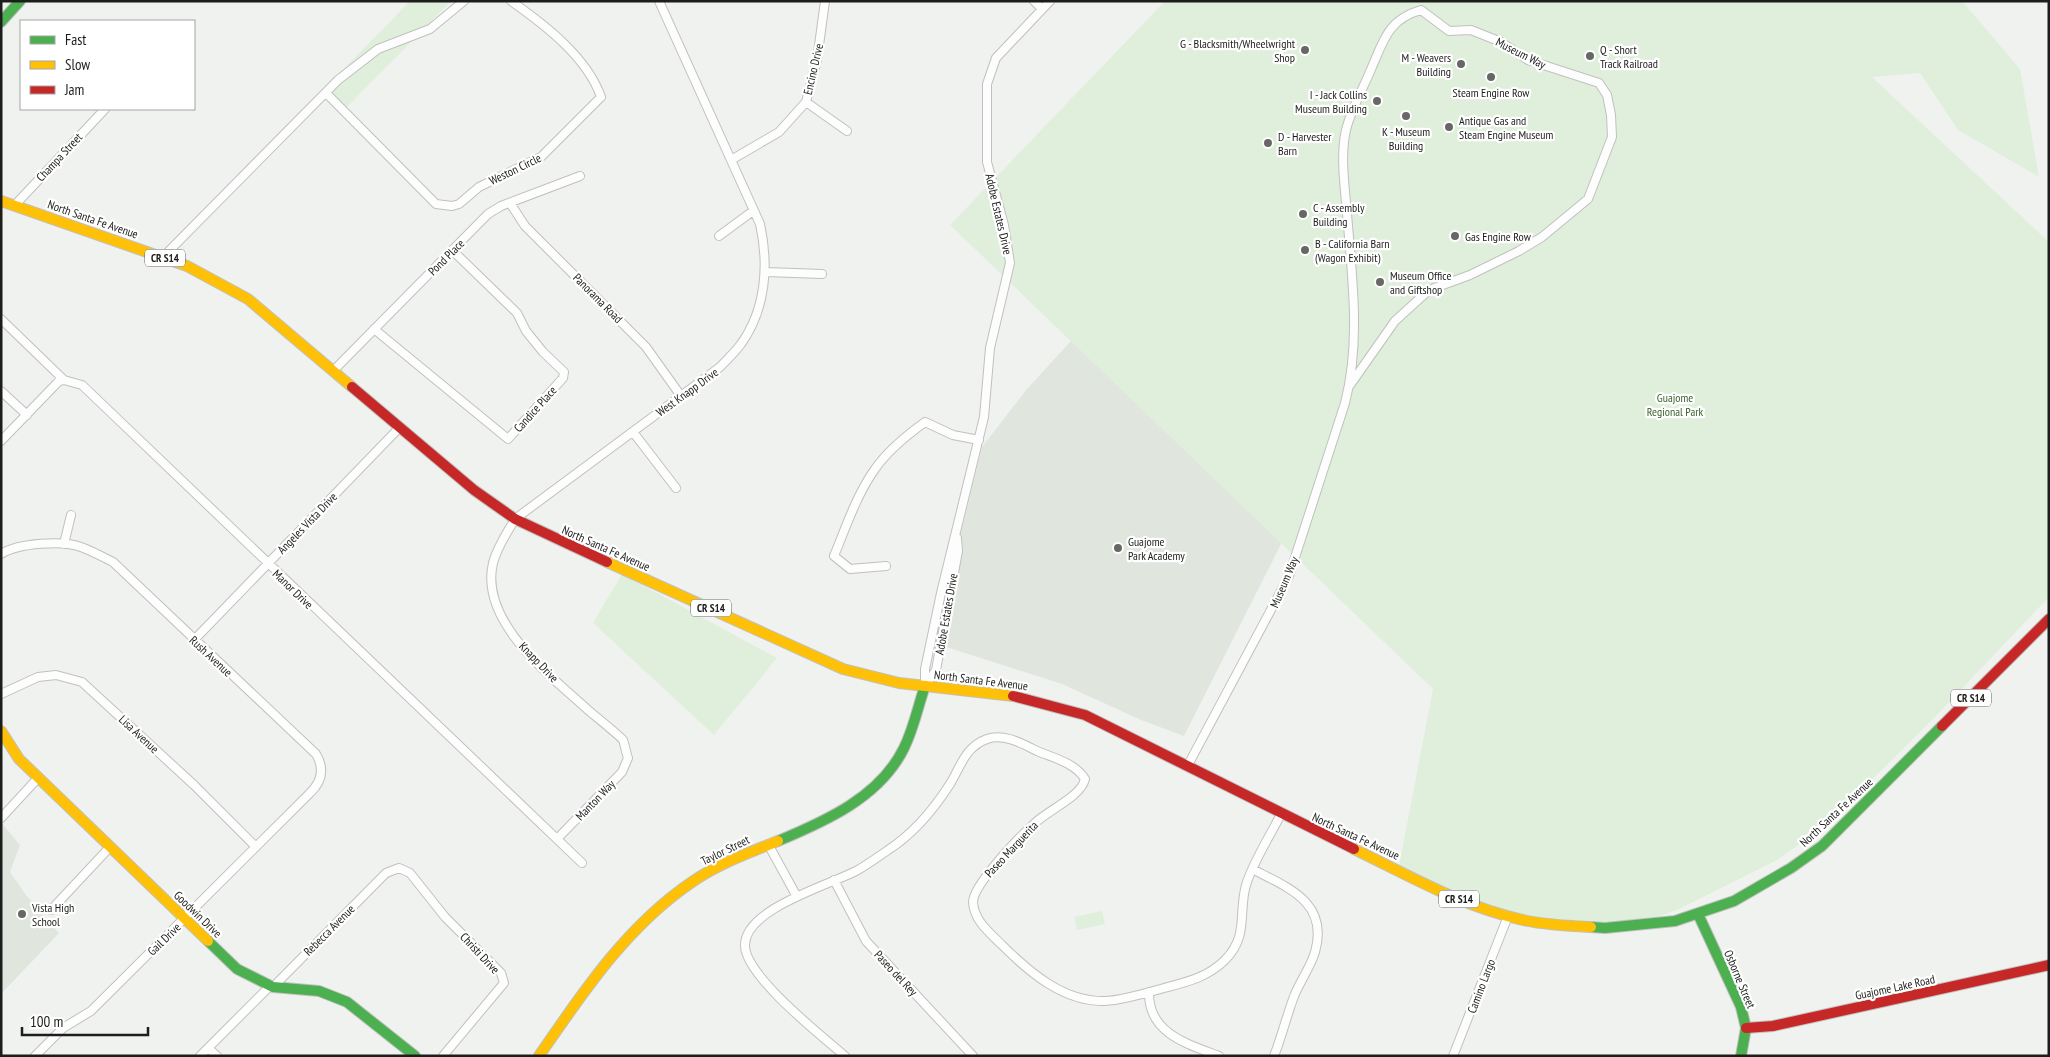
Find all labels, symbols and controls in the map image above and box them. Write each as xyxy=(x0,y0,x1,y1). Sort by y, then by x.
legend xyxy=(20,20,195,110)
text: Fast xyxy=(65,30,86,49)
street label: Museum Way xyxy=(1493,34,1549,72)
place label: G - Blacksmith/Wheelwright Shop xyxy=(1180,36,1296,65)
street label: Encino Drive xyxy=(800,42,826,96)
place label: Q - Short Track Railroad xyxy=(1600,42,1658,71)
marker: G - Blacksmith/Wheelwright Shop xyxy=(1299,44,1311,56)
place label: M - Weavers Building xyxy=(1402,50,1451,79)
marker: Q - Short Track Railroad xyxy=(1584,50,1596,62)
text: Slow xyxy=(65,55,90,74)
marker: M - Weavers Building xyxy=(1455,58,1467,70)
marker: Steam Engine Row xyxy=(1485,71,1497,83)
text: Jam xyxy=(64,80,84,99)
place label: Steam Engine Row xyxy=(1453,85,1530,100)
place label: I - Jack Collins Museum Building xyxy=(1295,87,1367,116)
marker: I - Jack Collins Museum Building xyxy=(1371,95,1383,107)
marker: K - Museum Building xyxy=(1400,110,1412,122)
place label: Antique Gas and Steam Engine Museum xyxy=(1459,113,1553,142)
marker: Antique Gas and Steam Engine Museum xyxy=(1443,121,1455,133)
place label: K - Museum Building xyxy=(1382,124,1430,153)
street label: Champa Street xyxy=(33,129,86,184)
place label: D - Harvester Barn xyxy=(1278,129,1332,158)
marker: D - Harvester Barn xyxy=(1262,137,1274,149)
street label: Weston Circle xyxy=(486,150,544,188)
street label: Adobe Estates Drive xyxy=(982,172,1016,256)
street label: North Santa Fe Avenue xyxy=(46,196,140,242)
place label: C - Assembly Building xyxy=(1313,200,1365,229)
marker: C - Assembly Building xyxy=(1297,208,1309,220)
place label: Gas Engine Row xyxy=(1465,229,1532,244)
marker: Gas Engine Row xyxy=(1449,230,1461,242)
street label: Pond Place xyxy=(425,236,467,278)
place label: B - California Barn (Wagon Exhibit) xyxy=(1315,236,1390,265)
marker: B - California Barn (Wagon Exhibit) xyxy=(1299,244,1311,256)
road number: CR S14 xyxy=(145,250,185,266)
place label: Museum Office and Giftshop xyxy=(1390,268,1451,297)
street label: Panorama Road xyxy=(570,270,626,326)
marker: Museum Office and Giftshop xyxy=(1374,276,1386,288)
street label: West Knapp Drive xyxy=(653,364,721,420)
street label: Candice Place xyxy=(510,383,560,435)
park label: Guajome Regional Park xyxy=(1647,390,1704,419)
street label: Angeles Vista Drive xyxy=(274,489,340,557)
street label: North Santa Fe Avenue xyxy=(560,522,652,574)
place label: Guajome Park Academy xyxy=(1128,534,1185,563)
marker: Guajome Park Academy xyxy=(1112,542,1124,554)
street label: Museum Way xyxy=(1267,554,1302,610)
street label: Manor Drive xyxy=(270,566,316,612)
street label: Adobe Estates Drive xyxy=(931,572,961,656)
road number: CR S14 xyxy=(691,600,731,616)
street label: Rush Avenue xyxy=(187,632,235,680)
street label: Knapp Drive xyxy=(516,639,562,685)
street label: North Santa Fe Avenue xyxy=(933,667,1029,693)
road number: CR S14 xyxy=(1951,690,1991,706)
street label: Lisa Avenue xyxy=(116,712,162,756)
street label: North Santa Fe Avenue xyxy=(1796,774,1876,850)
street label: Manton Way xyxy=(572,776,618,823)
street label: North Santa Fe Avenue xyxy=(1310,809,1402,863)
street label: Paseo Marguerita xyxy=(981,818,1041,880)
street label: Taylor Street xyxy=(698,831,752,868)
street label: Goodwin Drive xyxy=(171,887,225,941)
road number: CR S14 xyxy=(1439,891,1479,908)
place label: Vista High School xyxy=(31,900,74,929)
street label: Rebecca Avenue xyxy=(300,901,358,959)
marker: Vista High School xyxy=(16,908,28,920)
street label: Gail Drive xyxy=(144,920,184,958)
street label: Christi Drive xyxy=(457,929,503,977)
street label: Paseo del Rey xyxy=(871,947,921,999)
street label: Osborne Street xyxy=(1721,948,1759,1011)
street label: Camino Largo xyxy=(1464,957,1498,1015)
street label: Guajome Lake Road xyxy=(1854,971,1936,1003)
scale bar xyxy=(22,1004,149,1036)
text: 100 m xyxy=(30,1012,63,1031)

